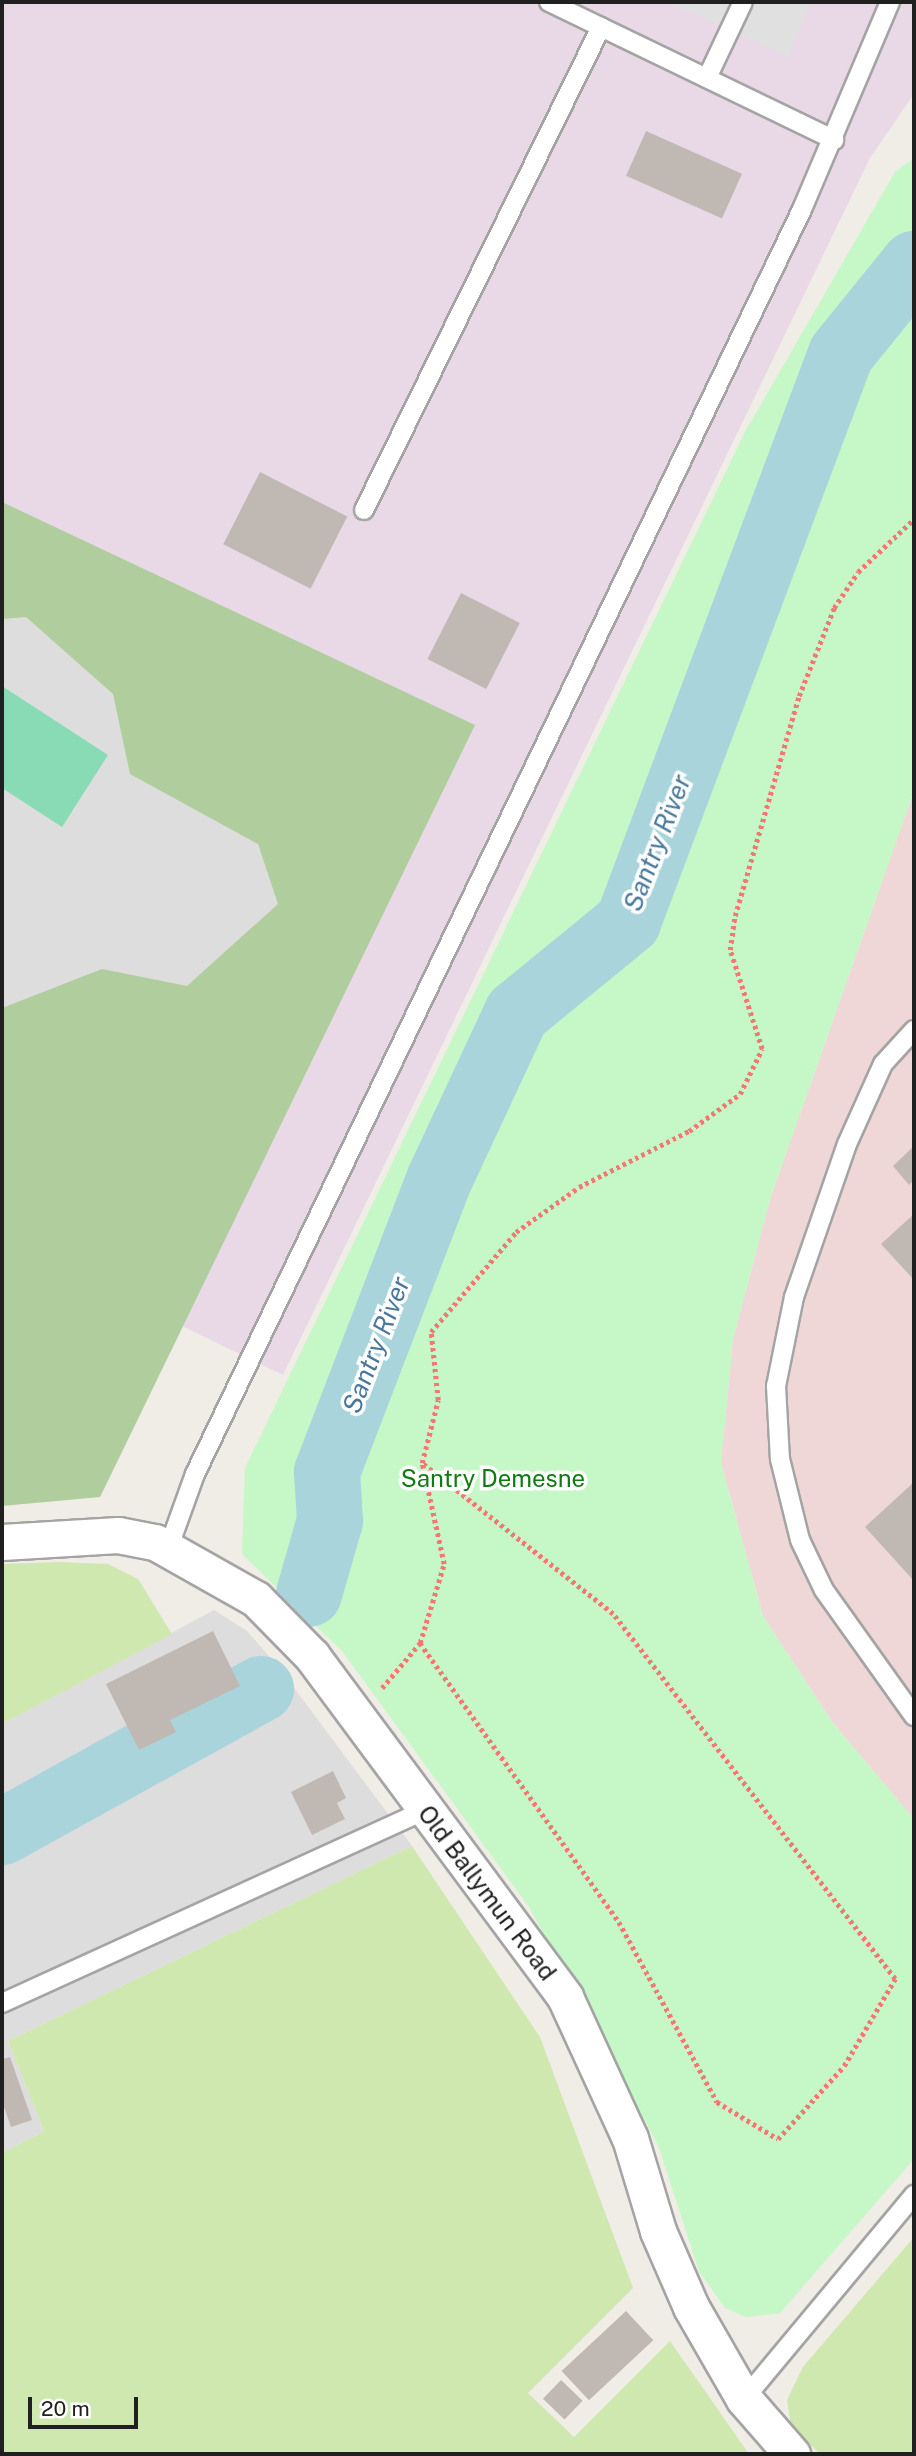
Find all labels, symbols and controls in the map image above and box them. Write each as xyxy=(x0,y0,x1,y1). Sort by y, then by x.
water label: Santry River xyxy=(617,770,697,916)
water label: Santry River xyxy=(336,1272,416,1418)
park label: Santry Demesne xyxy=(401,1465,585,1493)
street label: Old Ballymun Road xyxy=(412,1800,562,1986)
scale bar xyxy=(32,2382,142,2426)
text: 20 m xyxy=(41,2396,90,2421)

